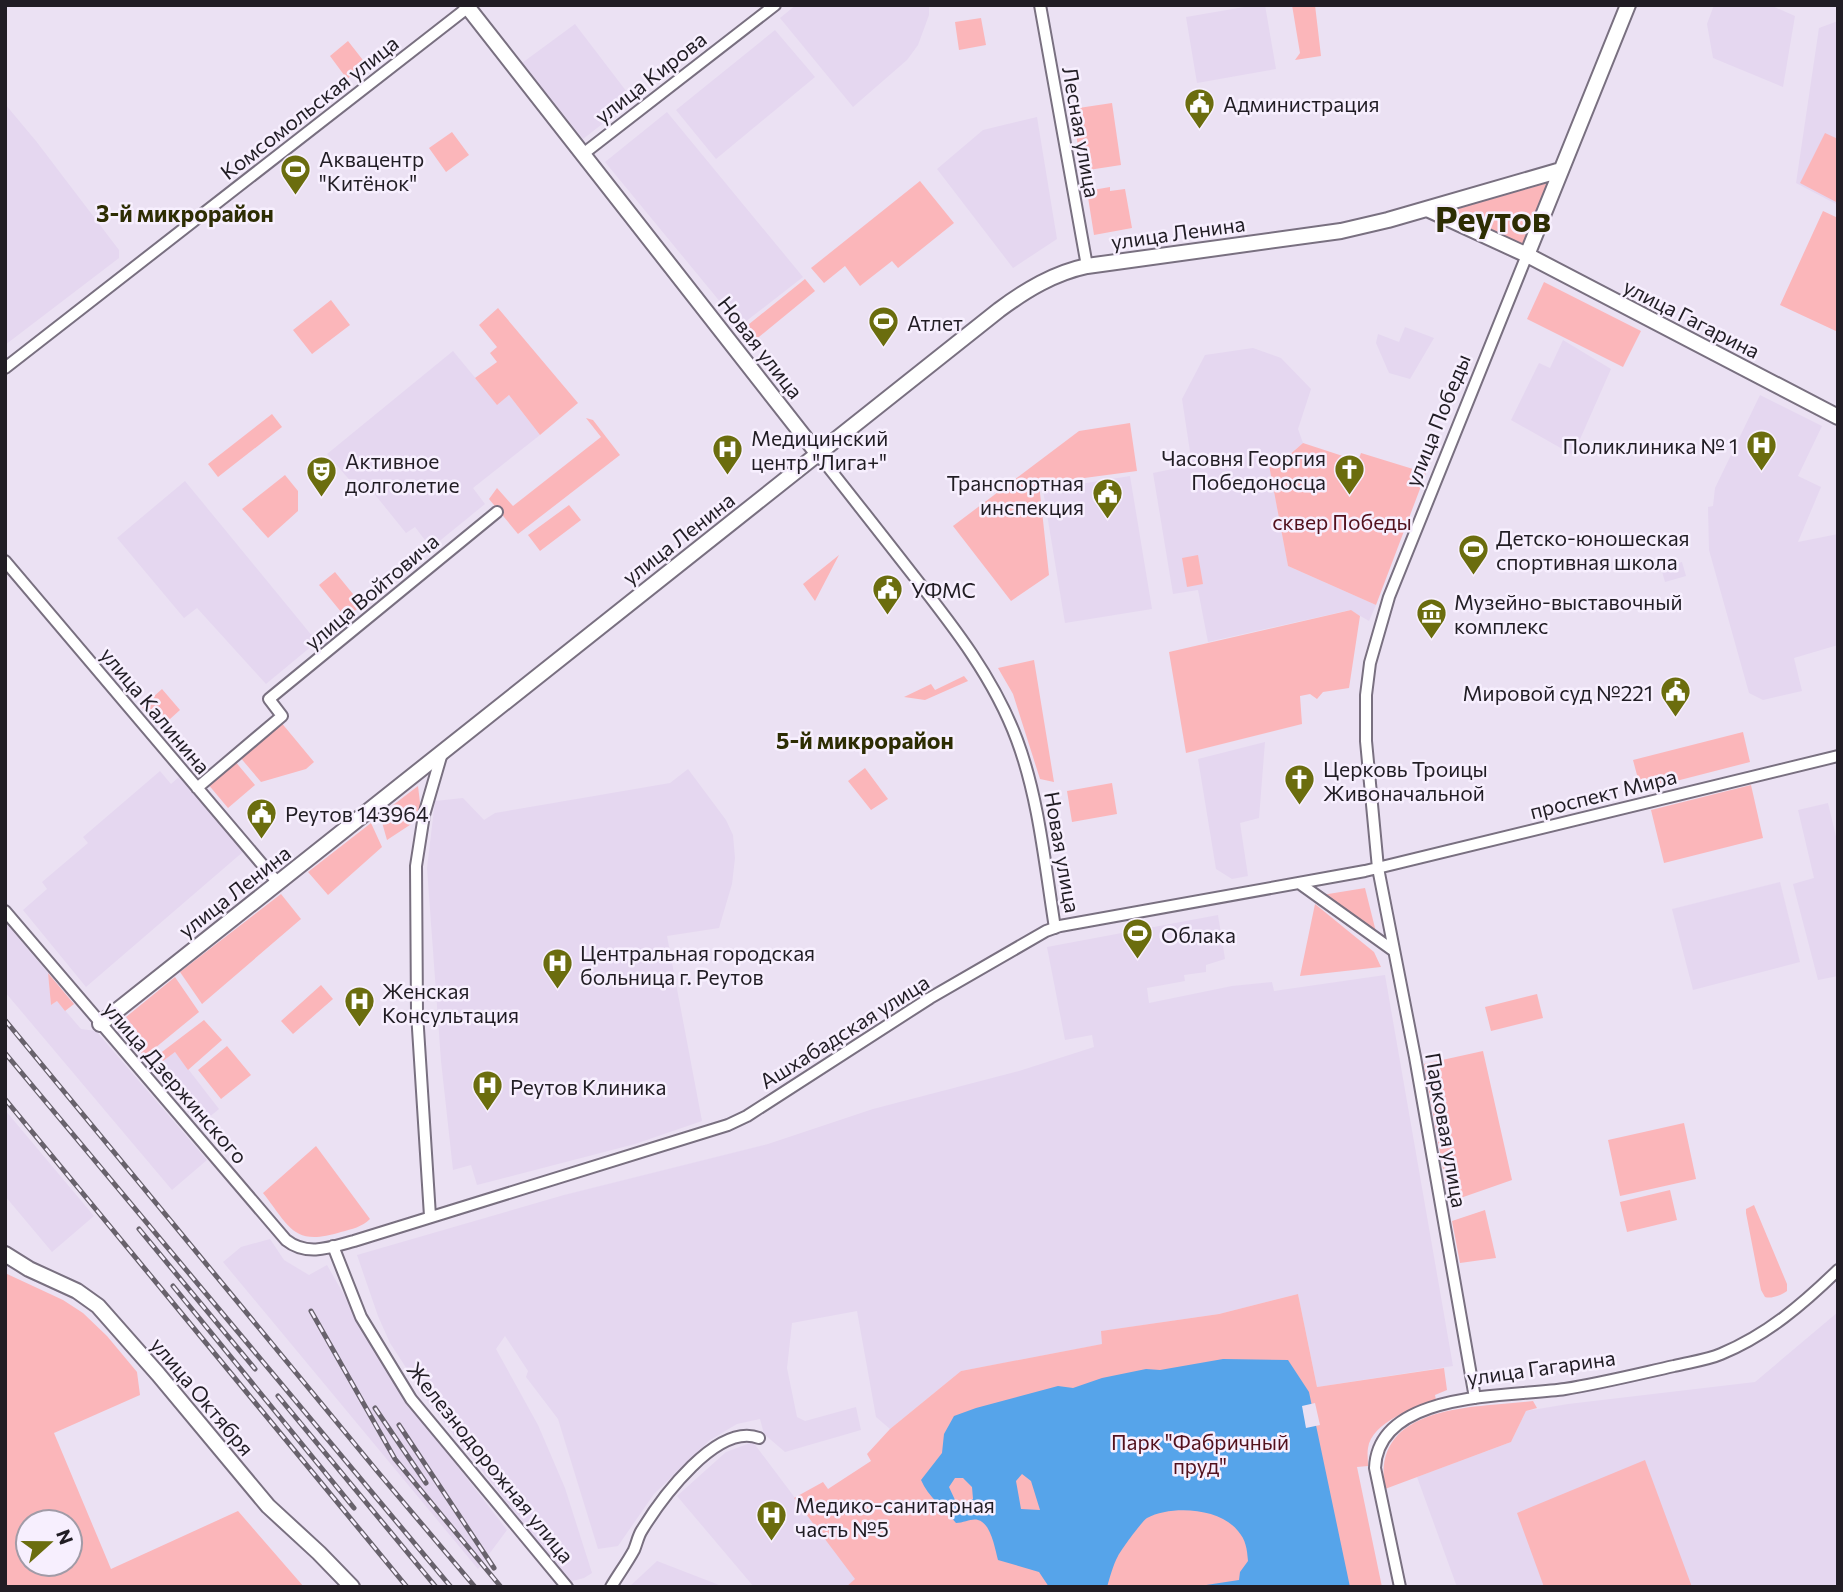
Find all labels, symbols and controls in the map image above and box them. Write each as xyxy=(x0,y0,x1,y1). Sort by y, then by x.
street label: улица Кирова xyxy=(589,26,711,128)
street label: Комсомольская улица xyxy=(215,30,403,184)
street label: Лесная улица xyxy=(1058,65,1106,199)
public building icon: Администрация xyxy=(1183,86,1217,130)
place label: Администрация xyxy=(1223,91,1380,116)
place label: Аквацентр "Китёнок" xyxy=(319,146,424,195)
sports icon: Аквацентр "Китёнок" xyxy=(279,153,313,197)
district label: Реутов xyxy=(1435,196,1551,239)
district label: 3-й микрорайон xyxy=(96,199,274,227)
street label: улица Ленина xyxy=(1109,210,1247,254)
street label: улица Гагарина xyxy=(1620,273,1764,363)
street label: Новая улица xyxy=(713,291,809,403)
sports icon: Атлет xyxy=(867,305,901,349)
place label: Атлет xyxy=(907,310,963,335)
street label: улица Победы xyxy=(1399,350,1475,490)
place label: Медицинский центр "Лига+" xyxy=(751,425,888,474)
hospital icon: Поликлиника № 1 xyxy=(1744,428,1778,472)
hospital icon: Медицинский центр "Лига+" xyxy=(711,432,745,476)
place label: Поликлиника № 1 xyxy=(1563,433,1738,458)
place label: Часовня Георгия Победоносца xyxy=(1161,445,1326,494)
place label: Активное долголетие xyxy=(345,448,459,497)
church icon: Часовня Георгия Победоносца xyxy=(1332,452,1366,496)
theatre icon: Активное долголетие xyxy=(305,455,339,499)
place label: Транспортная инспекция xyxy=(946,470,1084,519)
public building icon: Транспортная инспекция xyxy=(1090,477,1124,521)
street label: улица Ленина xyxy=(617,487,739,589)
park label: сквер Победы xyxy=(1272,509,1412,534)
place label: Детско-юношеская спортивная школа xyxy=(1496,525,1690,574)
street label: улица Войтовича xyxy=(299,528,443,654)
sports icon: Детско-юношеская спортивная школа xyxy=(1456,532,1490,576)
public building icon: УФМС xyxy=(871,572,905,616)
place label: УФМС xyxy=(911,577,976,602)
place label: Музейно-выставочный комплекс xyxy=(1454,589,1683,638)
museum icon: Музейно-выставочный комплекс xyxy=(1414,596,1448,640)
street label: улица Калинина xyxy=(96,642,216,778)
public building icon: Мировой суд №221 xyxy=(1659,675,1693,719)
place label: Мировой суд №221 xyxy=(1463,680,1653,705)
district label: 5-й микрорайон xyxy=(776,726,954,754)
place label: Церковь Троицы Живоначальной xyxy=(1323,756,1488,805)
church icon: Церковь Троицы Живоначальной xyxy=(1283,763,1317,807)
street label: проспект Мира xyxy=(1527,763,1679,823)
street label: Новая улица xyxy=(1040,789,1086,915)
public building icon: Реутов 143964 xyxy=(245,796,279,840)
place label: Реутов 143964 xyxy=(285,801,429,826)
street label: улица Ленина xyxy=(173,840,295,942)
sports icon: Облака xyxy=(1121,917,1155,961)
place label: Облака xyxy=(1161,922,1236,947)
place label: Центральная городская больница г. Реутов xyxy=(580,940,815,989)
hospital icon: Центральная городская больница г. Реутов xyxy=(540,947,574,991)
street label: Ашхабадская улица xyxy=(755,969,933,1093)
place label: Женская Консультация xyxy=(382,978,519,1027)
hospital icon: Женская Консультация xyxy=(342,985,376,1029)
street label: улица Дзержинского xyxy=(99,996,253,1168)
street label: Парковая улица xyxy=(1421,1051,1473,1209)
hospital icon: Реутов Клиника xyxy=(470,1069,504,1113)
place label: Реутов Клиника xyxy=(510,1074,666,1099)
street label: улица Октября xyxy=(146,1332,260,1460)
street label: улица Гагарина xyxy=(1465,1344,1617,1390)
street label: Железнодорожная улица xyxy=(402,1357,580,1567)
park label: Парк "Фабричный пруд" xyxy=(1111,1429,1289,1478)
place label: Медико-санитарная часть №5 xyxy=(795,1492,995,1541)
hospital icon: Медико-санитарная часть №5 xyxy=(755,1499,789,1543)
north arrow xyxy=(14,1508,84,1578)
text: N xyxy=(52,1526,79,1548)

